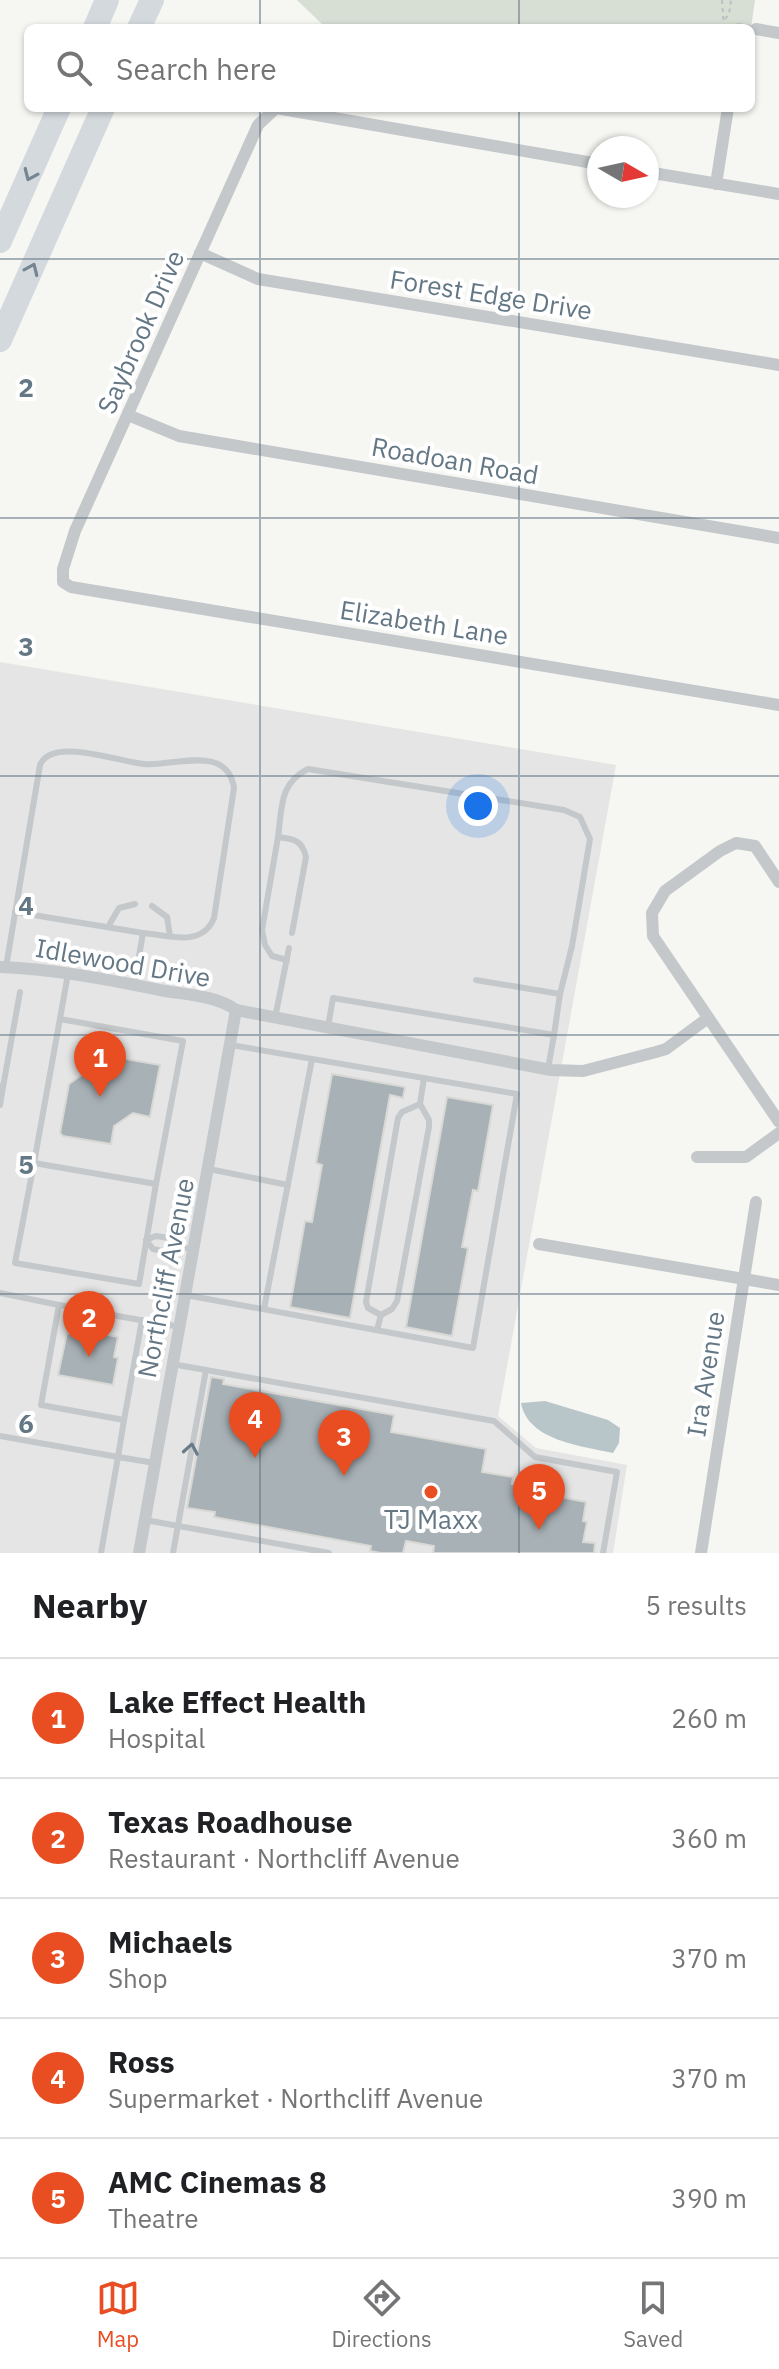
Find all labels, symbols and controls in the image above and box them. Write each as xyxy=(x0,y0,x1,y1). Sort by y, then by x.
search box xyxy=(24,24,755,112)
icon: search xyxy=(52,46,96,90)
text: Search here xyxy=(116,49,277,88)
north arrow xyxy=(587,136,659,208)
one-way arrow xyxy=(23,166,39,181)
street label: Saybrook Drive xyxy=(89,244,191,419)
street label: Forest Edge Drive xyxy=(388,261,595,327)
one-way arrow xyxy=(22,262,38,277)
text: 2 xyxy=(18,370,34,404)
street label: Roadoan Road xyxy=(369,429,541,491)
street label: Elizabeth Lane xyxy=(338,592,511,652)
text: 3 xyxy=(18,629,34,663)
your location xyxy=(458,786,498,826)
text: 4 xyxy=(18,888,34,922)
street label: Idlewood Drive xyxy=(33,930,213,994)
pin: 1 xyxy=(74,1031,126,1097)
text: 5 xyxy=(18,1147,34,1181)
street label: Northcliff Avenue xyxy=(129,1175,201,1381)
pin: 2 xyxy=(63,1291,115,1357)
street label: Ira Avenue xyxy=(678,1309,732,1439)
pin: 4 xyxy=(229,1392,281,1458)
text: 6 xyxy=(18,1406,34,1440)
pin: 3 xyxy=(318,1410,370,1476)
one-way arrow xyxy=(182,1442,199,1456)
pin: 5 xyxy=(513,1464,565,1530)
marker: TJ Maxx xyxy=(422,1483,440,1501)
place label: TJ Maxx xyxy=(384,1502,478,1536)
text: Nearby xyxy=(32,1583,147,1627)
text: 5 results xyxy=(645,1588,747,1622)
text: Lake Effect Health xyxy=(108,1682,366,1721)
text: 1 xyxy=(50,1701,66,1735)
text: 260 m xyxy=(671,1701,747,1735)
text: Hospital xyxy=(108,1721,205,1755)
text: Texas Roadhouse xyxy=(108,1802,353,1841)
text: 2 xyxy=(50,1821,66,1855)
text: 360 m xyxy=(671,1821,747,1855)
text: Restaurant · Northcliff Avenue xyxy=(108,1841,460,1875)
text: Michaels xyxy=(108,1922,233,1961)
text: 3 xyxy=(50,1941,66,1975)
text: 370 m xyxy=(671,1941,747,1975)
text: Shop xyxy=(108,1961,168,1995)
text: Ross xyxy=(108,2042,175,2081)
text: 4 xyxy=(50,2061,66,2095)
text: 370 m xyxy=(671,2061,747,2095)
text: Supermarket · Northcliff Avenue xyxy=(108,2081,483,2115)
text: AMC Cinemas 8 xyxy=(108,2162,327,2201)
text: 5 xyxy=(50,2181,66,2215)
text: 390 m xyxy=(671,2181,747,2215)
text: Theatre xyxy=(108,2201,199,2235)
tab: Map xyxy=(96,2276,140,2353)
tab: Directions xyxy=(332,2276,432,2353)
tab: Saved xyxy=(623,2276,683,2353)

